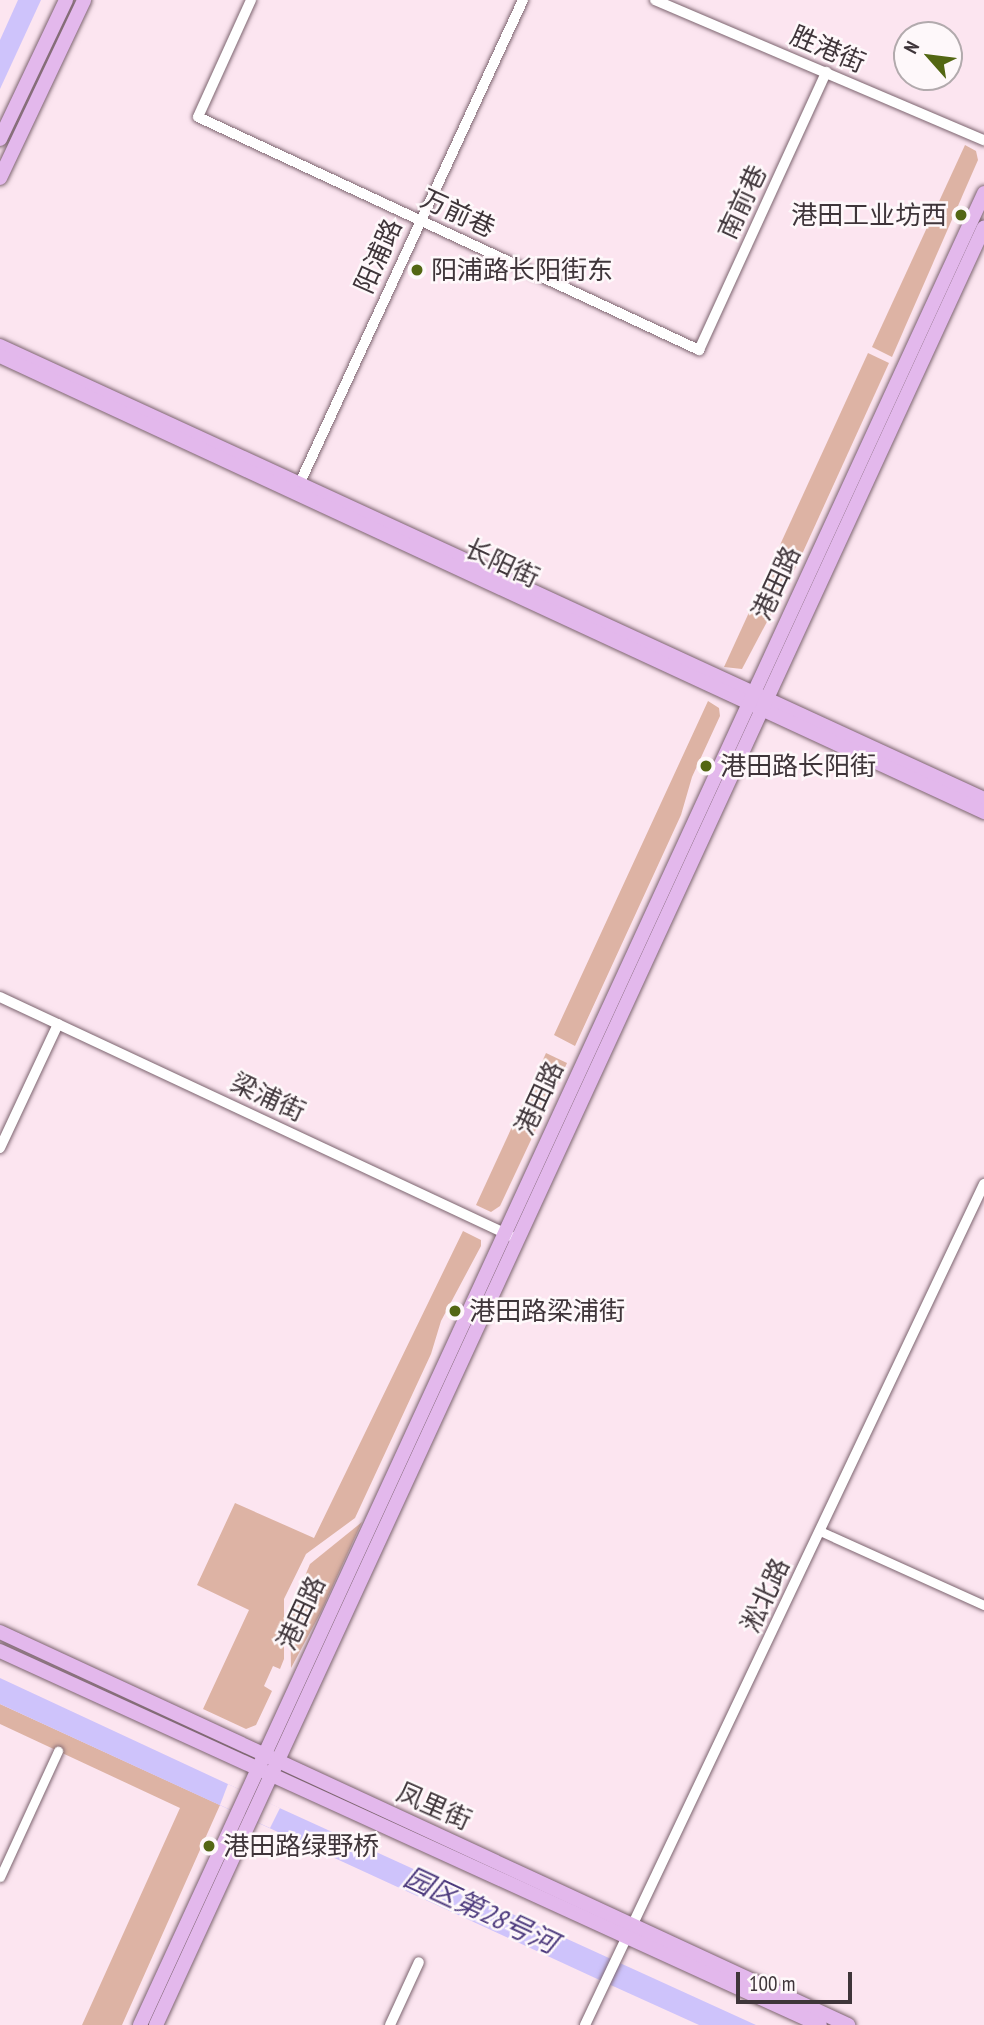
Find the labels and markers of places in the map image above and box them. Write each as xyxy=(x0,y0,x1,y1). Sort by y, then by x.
place label: 港田工业坊西 xyxy=(791,199,947,231)
marker: 港田工业坊西 xyxy=(953,207,969,223)
place label: 阳浦路长阳街东 xyxy=(431,254,613,286)
marker: 阳浦路长阳街东 xyxy=(409,262,425,278)
place label: 港田路长阳街 xyxy=(720,750,876,782)
marker: 港田路长阳街 xyxy=(698,758,714,774)
place label: 港田路梁浦街 xyxy=(469,1295,625,1327)
marker: 港田路梁浦街 xyxy=(447,1303,463,1319)
place label: 港田路绿野桥 xyxy=(223,1830,379,1862)
marker: 港田路绿野桥 xyxy=(201,1838,217,1854)

